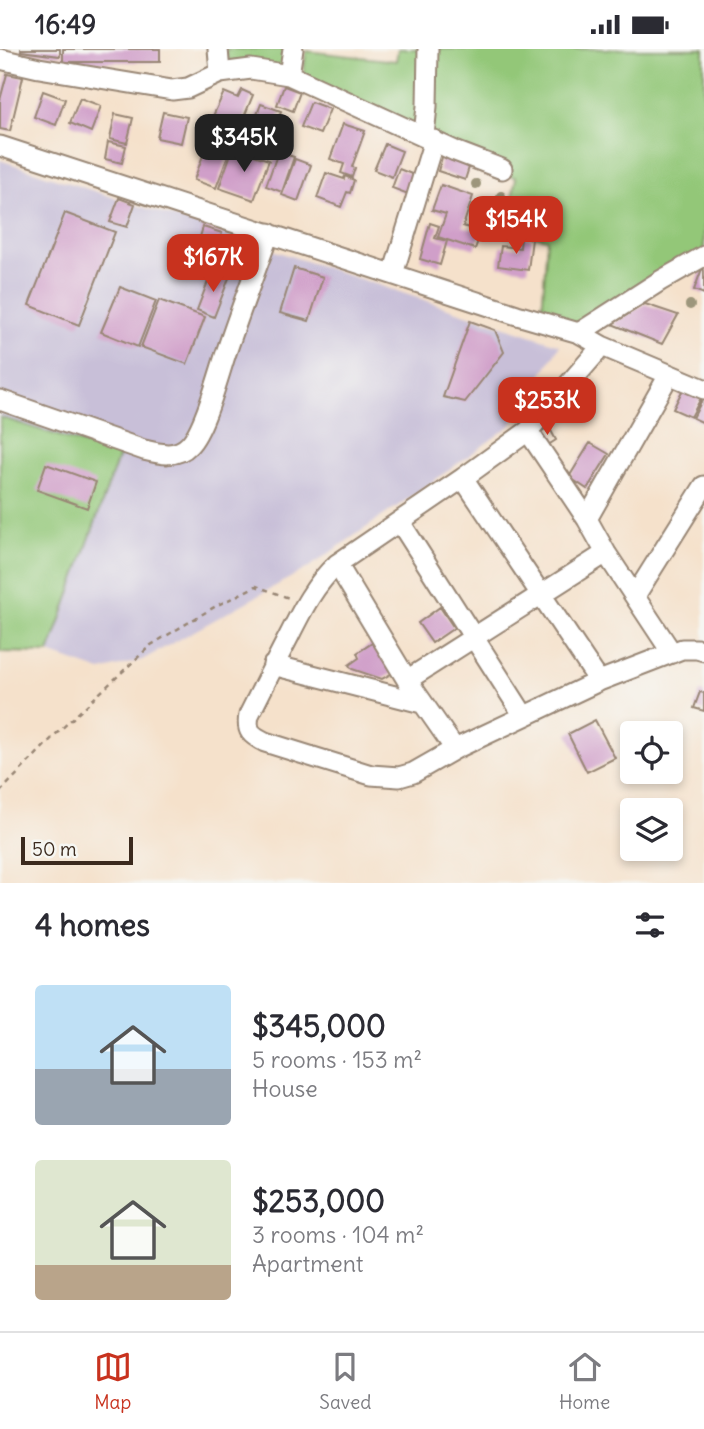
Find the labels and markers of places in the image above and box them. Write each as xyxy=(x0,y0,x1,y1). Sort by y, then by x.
pin: $345K xyxy=(195,115,293,174)
pin: $154K xyxy=(467,197,565,256)
pin: $167K xyxy=(164,235,262,294)
pin: $253K xyxy=(498,377,596,437)

